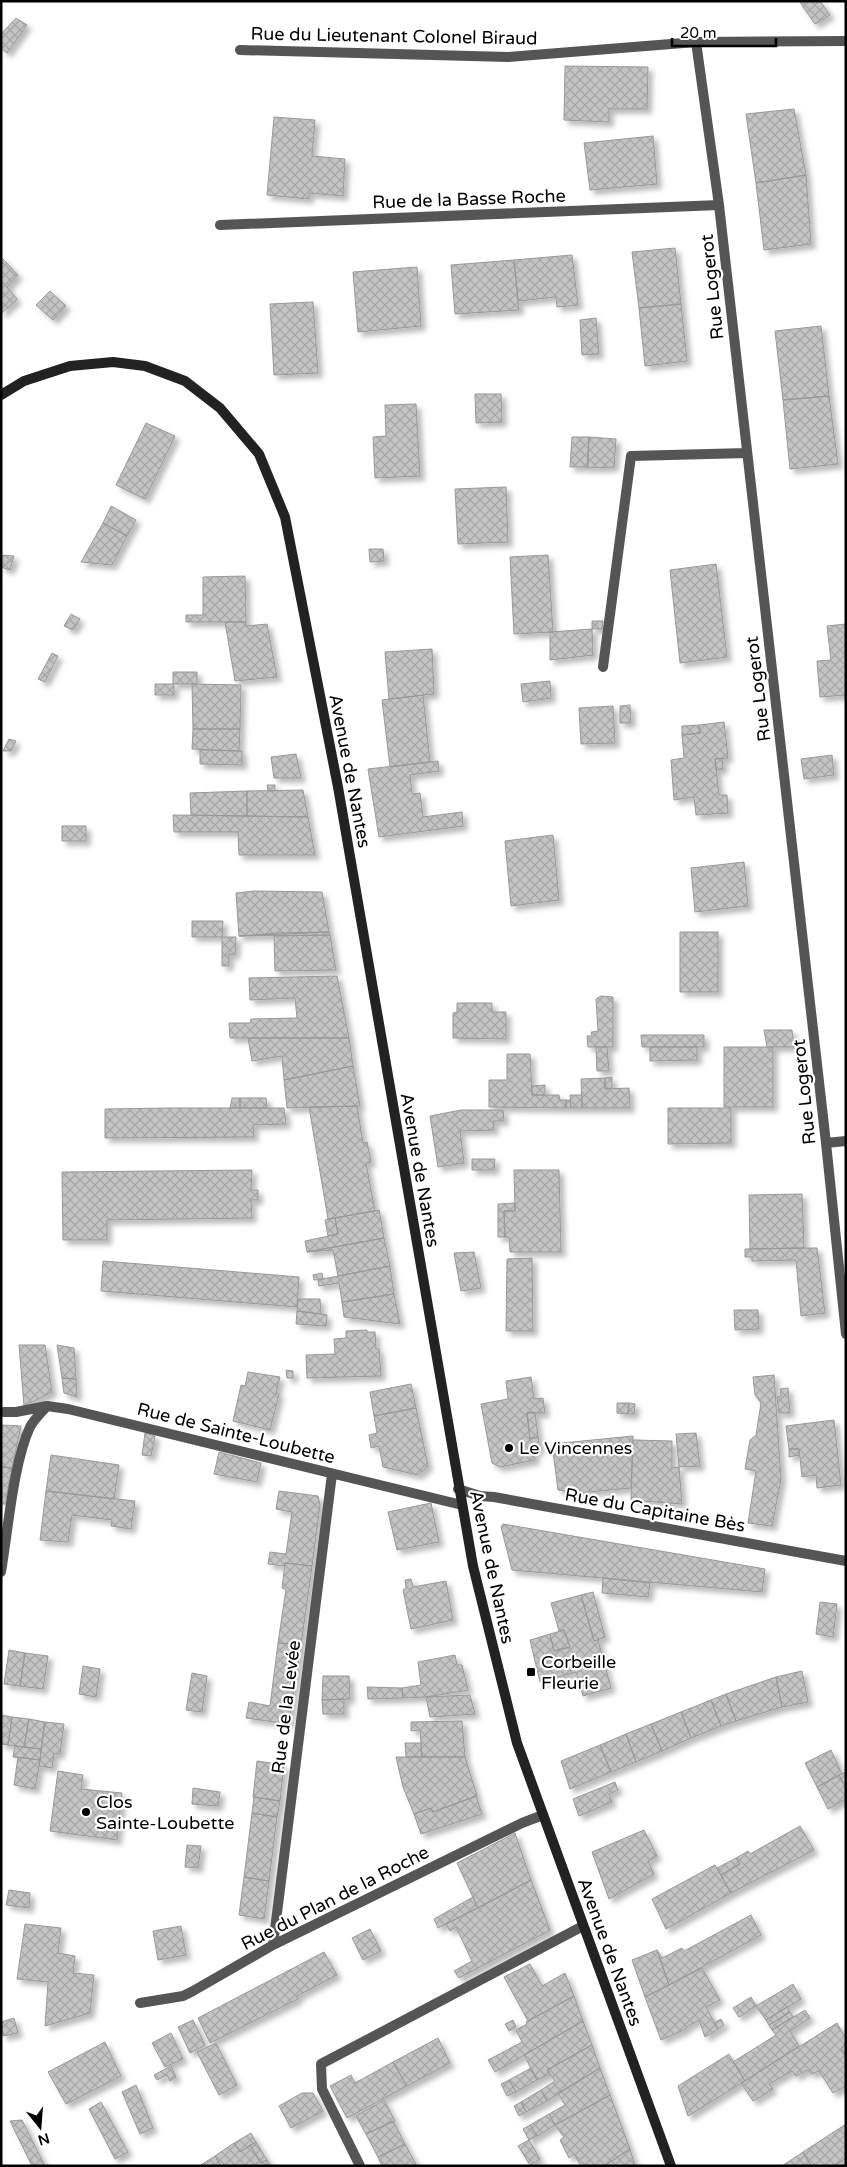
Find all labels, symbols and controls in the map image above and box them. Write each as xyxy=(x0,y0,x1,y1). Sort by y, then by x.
scale bar xyxy=(672,15,776,47)
street label: Rue du Lieutenant Colonel Biraud xyxy=(250,22,538,50)
text: 20 m xyxy=(680,24,717,42)
street label: Rue de la Basse Roche xyxy=(372,185,566,213)
street label: Rue Logerot xyxy=(696,233,728,341)
street label: Rue Logerot xyxy=(741,635,775,743)
street label: Avenue de Nantes xyxy=(324,692,376,850)
street label: Rue Logerot xyxy=(788,1038,820,1146)
street label: Avenue de Nantes xyxy=(396,1091,444,1249)
street label: Rue de Sainte-Loubette xyxy=(135,1398,337,1468)
place label: Le Vincennes xyxy=(519,1437,632,1459)
marker: Le Vincennes xyxy=(503,1442,515,1454)
street label: Rue du Capitaine Bès xyxy=(563,1483,747,1537)
street label: Avenue de Nantes xyxy=(465,1488,519,1646)
street label: Rue de la Levée xyxy=(267,1639,305,1775)
place label: Corbeille Fleurie xyxy=(541,1651,616,1694)
marker: Corbeille Fleurie xyxy=(525,1666,537,1678)
place label: Clos Sainte-Loubette xyxy=(96,1791,234,1834)
marker: Clos Sainte-Loubette xyxy=(80,1806,92,1818)
street label: Rue du Plan de la Roche xyxy=(237,1841,433,1955)
street label: Avenue de Nantes xyxy=(573,1875,647,2029)
north arrow xyxy=(15,2102,65,2152)
text: N xyxy=(36,2129,52,2149)

